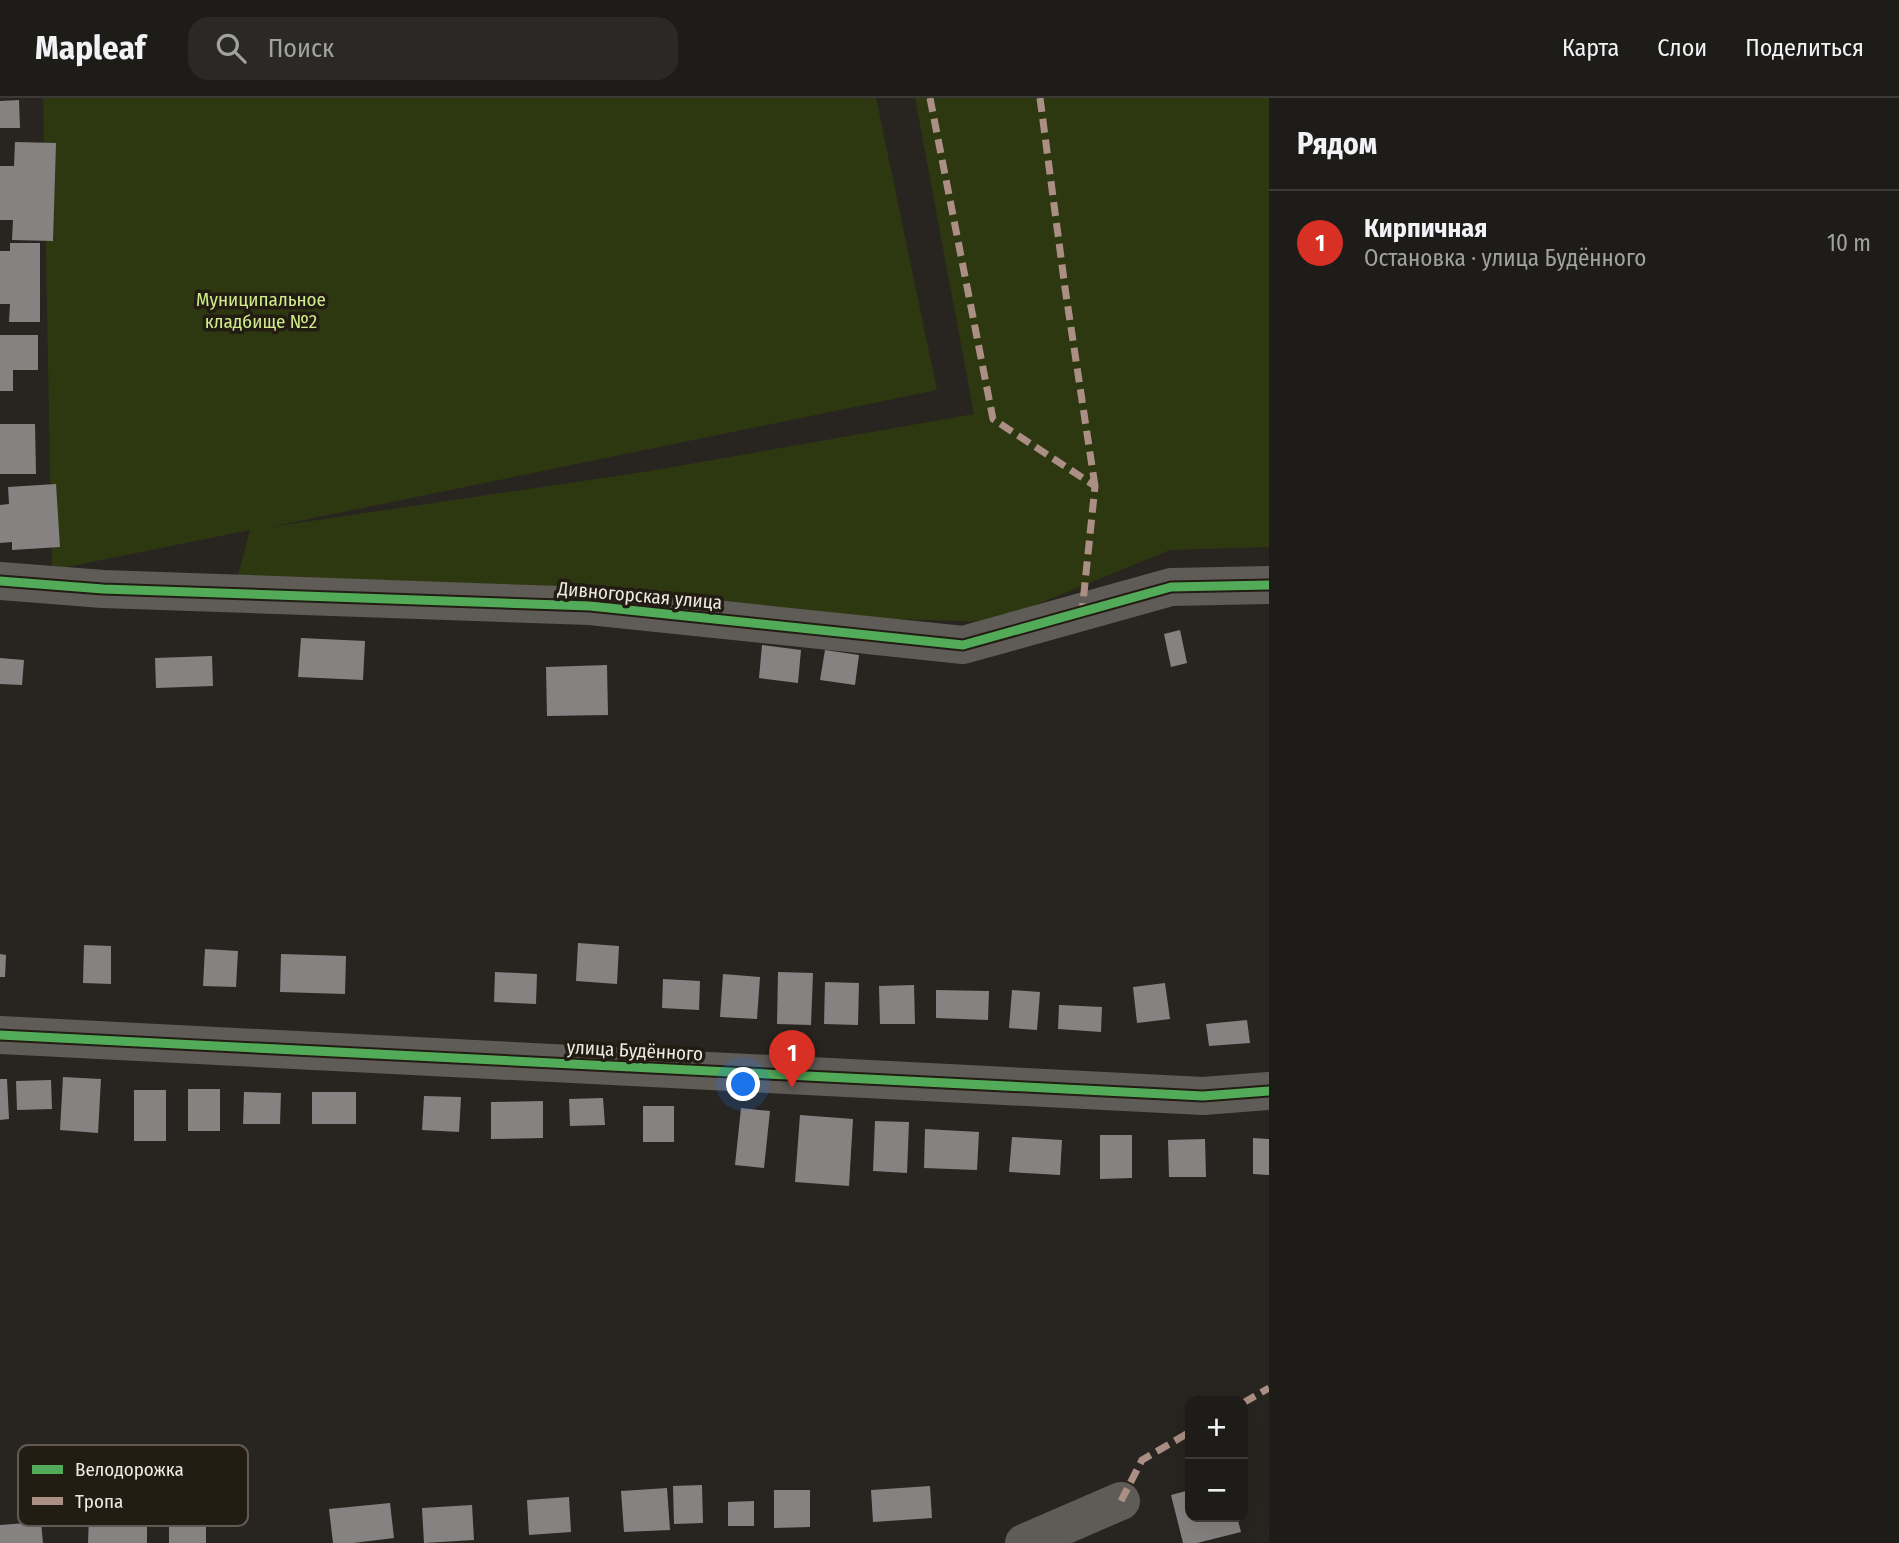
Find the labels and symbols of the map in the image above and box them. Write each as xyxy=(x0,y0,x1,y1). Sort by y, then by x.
park label: Муниципальное кладбище №2 xyxy=(196,288,326,333)
street label: Дивногорская улица xyxy=(556,577,723,614)
pin: 1 xyxy=(769,1030,815,1088)
street label: улица Будённого xyxy=(566,1035,704,1066)
your location xyxy=(726,1067,760,1101)
legend xyxy=(18,1445,248,1526)
text: Велодорожка xyxy=(75,1458,184,1481)
text: Тропа xyxy=(75,1490,123,1513)

